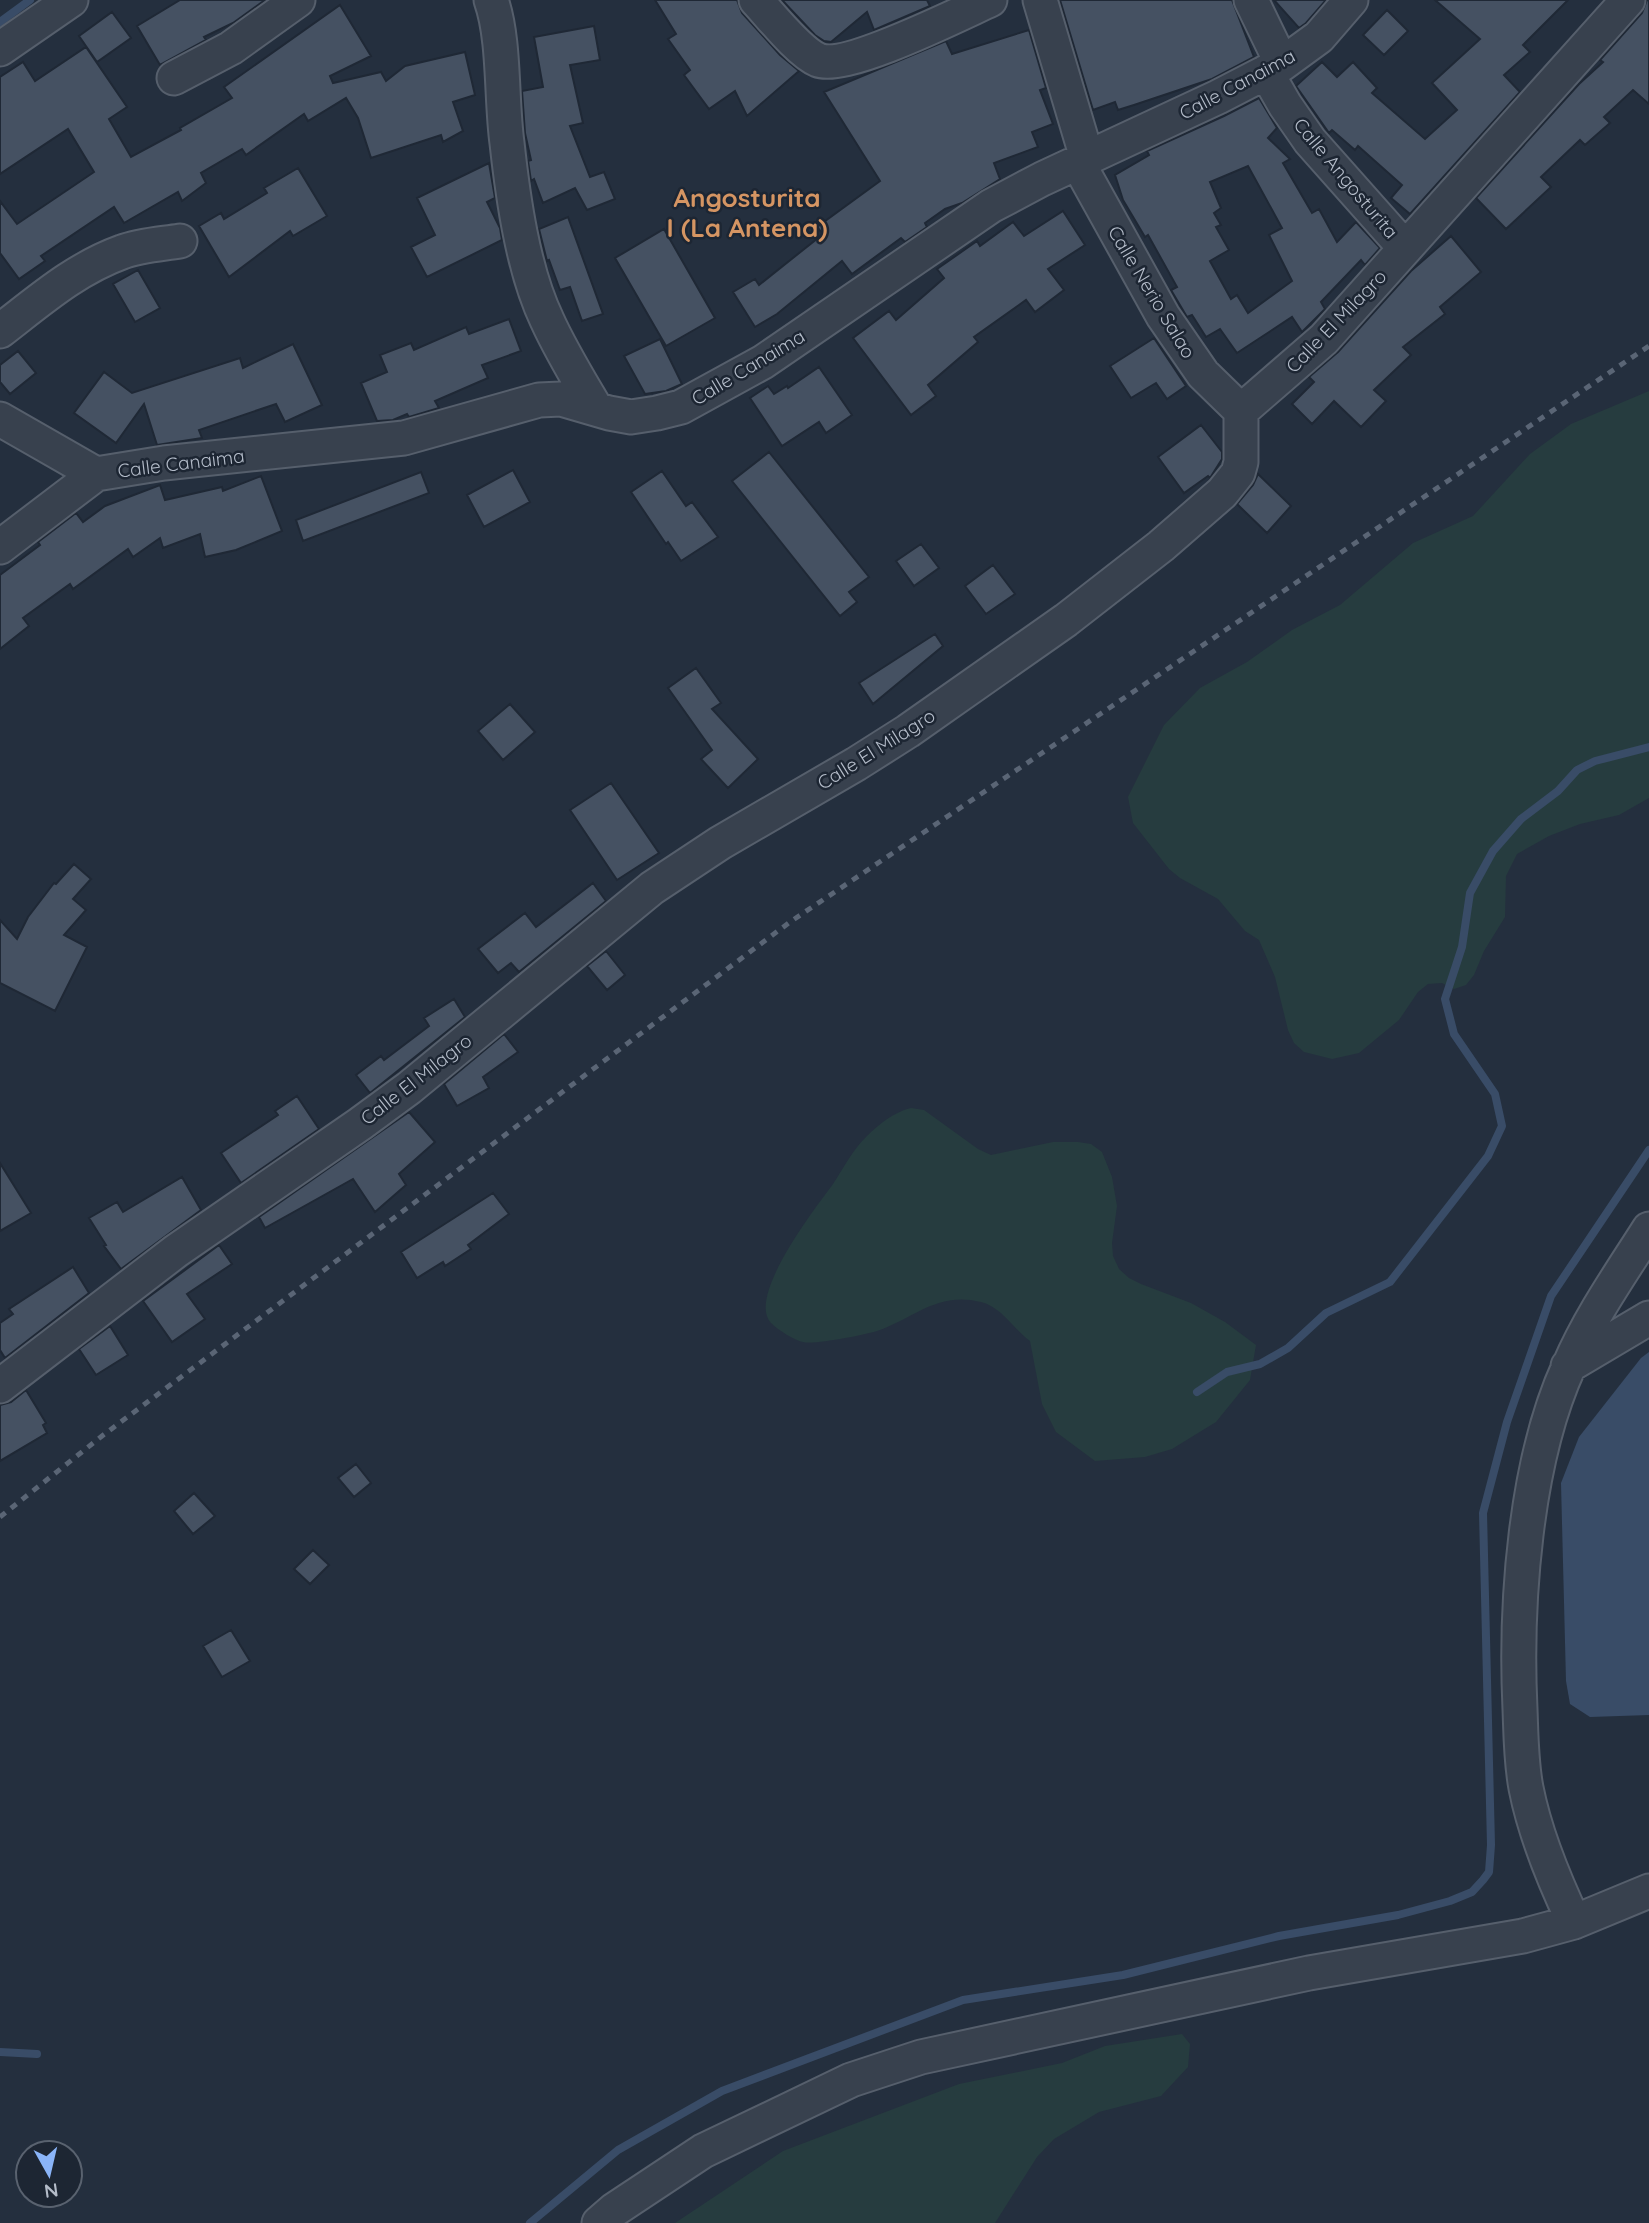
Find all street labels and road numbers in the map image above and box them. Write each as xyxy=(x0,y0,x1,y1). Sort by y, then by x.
street label: Calle Canaima xyxy=(1175,43,1299,125)
street label: Calle Angosturita xyxy=(1289,113,1403,243)
street label: Calle Nerio Salao xyxy=(1103,221,1201,363)
street label: Calle El Milagro xyxy=(1281,264,1391,378)
street label: Calle Canaima xyxy=(687,324,809,410)
street label: Calle Canaima xyxy=(116,443,246,483)
street label: Calle El Milagro xyxy=(813,703,939,795)
street label: Calle El Milagro xyxy=(356,1028,476,1130)

